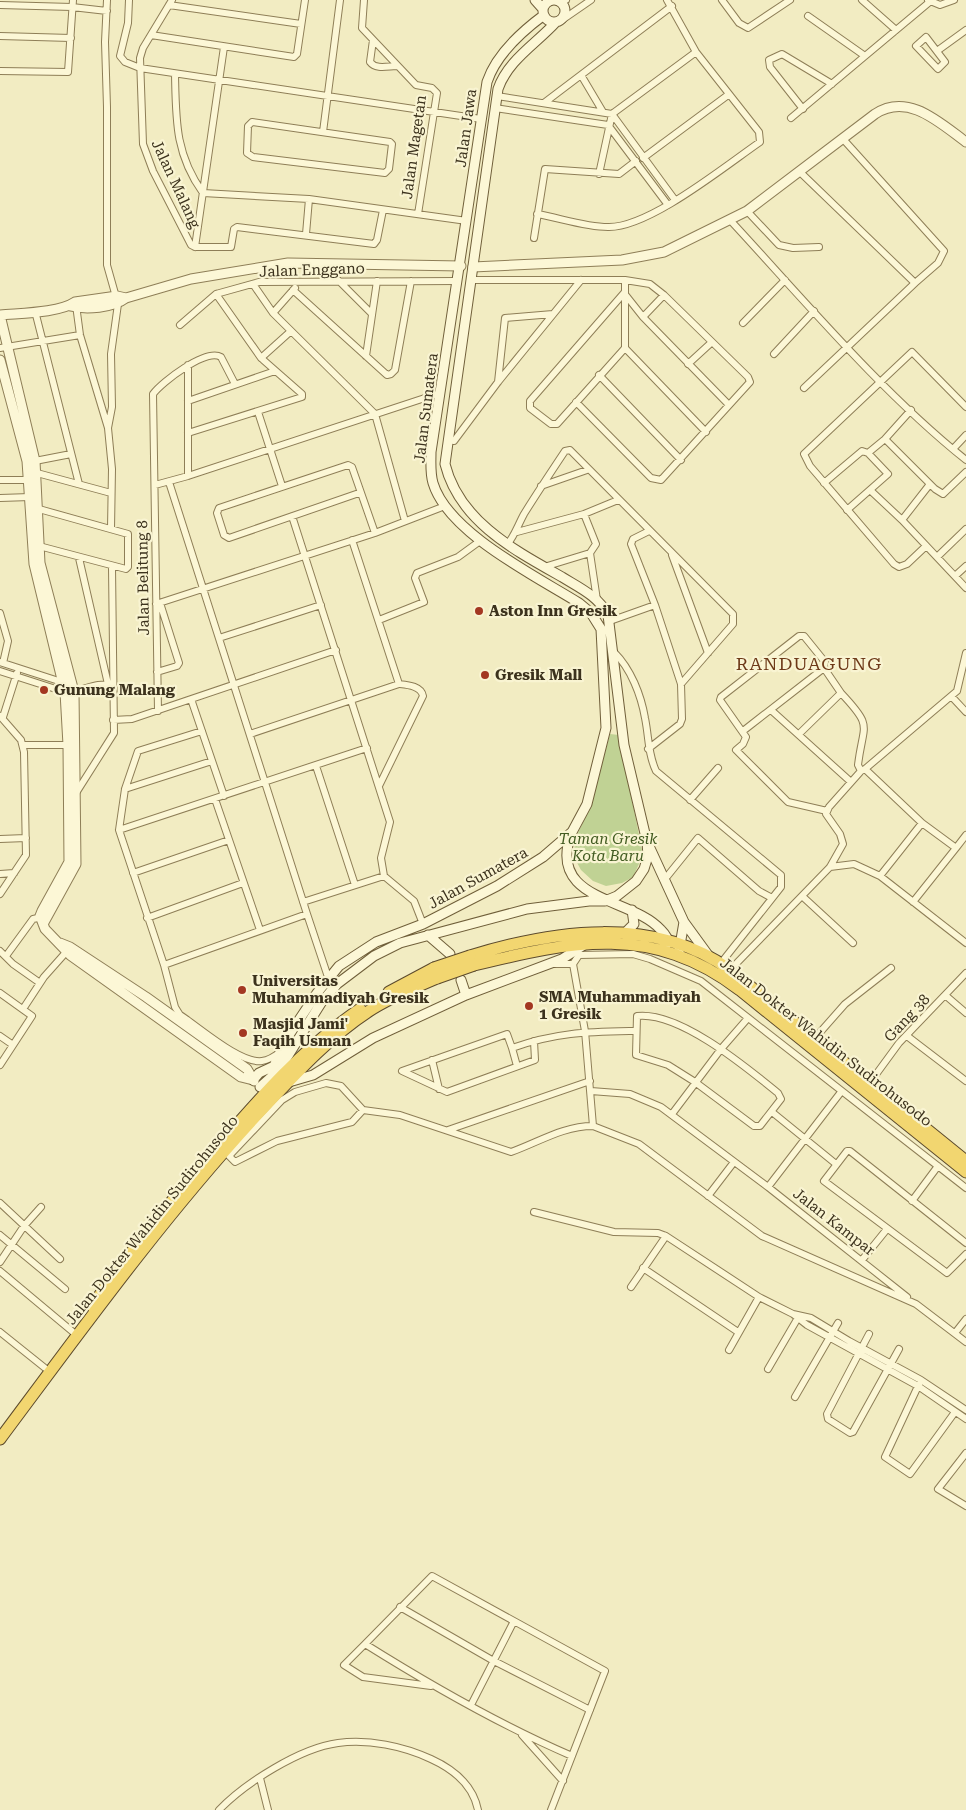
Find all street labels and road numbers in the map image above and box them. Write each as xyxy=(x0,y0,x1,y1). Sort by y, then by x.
street label: Jalan Jawa xyxy=(452,88,480,168)
street label: Jalan Magetan xyxy=(398,94,430,200)
street label: Jalan Malang xyxy=(148,137,205,232)
street label: Jalan Enggano xyxy=(259,259,365,281)
street label: Jalan Sumatera xyxy=(410,352,442,464)
street label: Jalan Belitung 8 xyxy=(133,520,153,636)
street label: Jalan Sumatera xyxy=(425,843,531,913)
street label: Jalan Dokter Wahidin Sudirohusodo xyxy=(716,954,936,1130)
street label: Gang 38 xyxy=(880,990,934,1046)
street label: Jalan Dokter Wahidin Sudirohusodo xyxy=(62,1112,242,1328)
street label: Jalan Kampar xyxy=(789,1184,879,1260)

